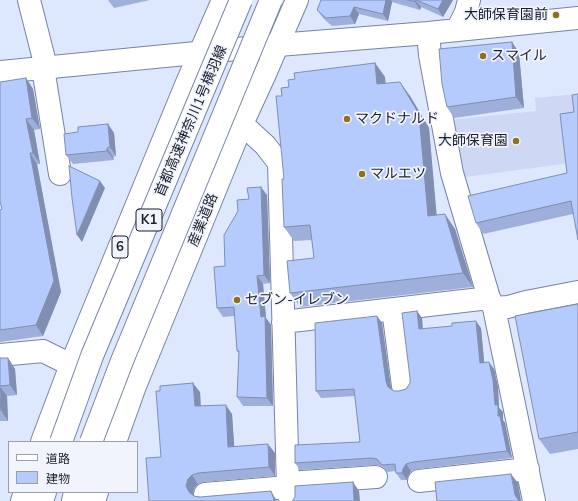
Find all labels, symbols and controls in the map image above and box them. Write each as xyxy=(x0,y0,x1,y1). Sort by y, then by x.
place label: 大師保育園前 xyxy=(464,7,548,23)
marker: 大師保育園前 xyxy=(551,10,561,20)
street label: 首都高速神奈川1号横羽線 xyxy=(152,43,230,199)
place label: スマイル xyxy=(491,48,547,64)
marker: スマイル xyxy=(478,51,488,61)
place label: マクドナルド xyxy=(355,111,439,127)
marker: マクドナルド xyxy=(342,114,352,124)
place label: 大師保育園 xyxy=(438,133,508,149)
marker: 大師保育園 xyxy=(511,136,521,146)
place label: マルエツ xyxy=(370,166,426,182)
marker: マルエツ xyxy=(357,169,367,179)
street label: 産業道路 xyxy=(185,191,221,249)
road number: K1 xyxy=(136,209,162,231)
road number: 6 xyxy=(112,236,128,258)
place label: セブン-イレブン xyxy=(245,292,349,308)
marker: セブン-イレブン xyxy=(232,295,242,305)
legend xyxy=(8,441,138,493)
text: 道路 xyxy=(46,451,70,466)
text: 建物 xyxy=(46,471,70,486)

